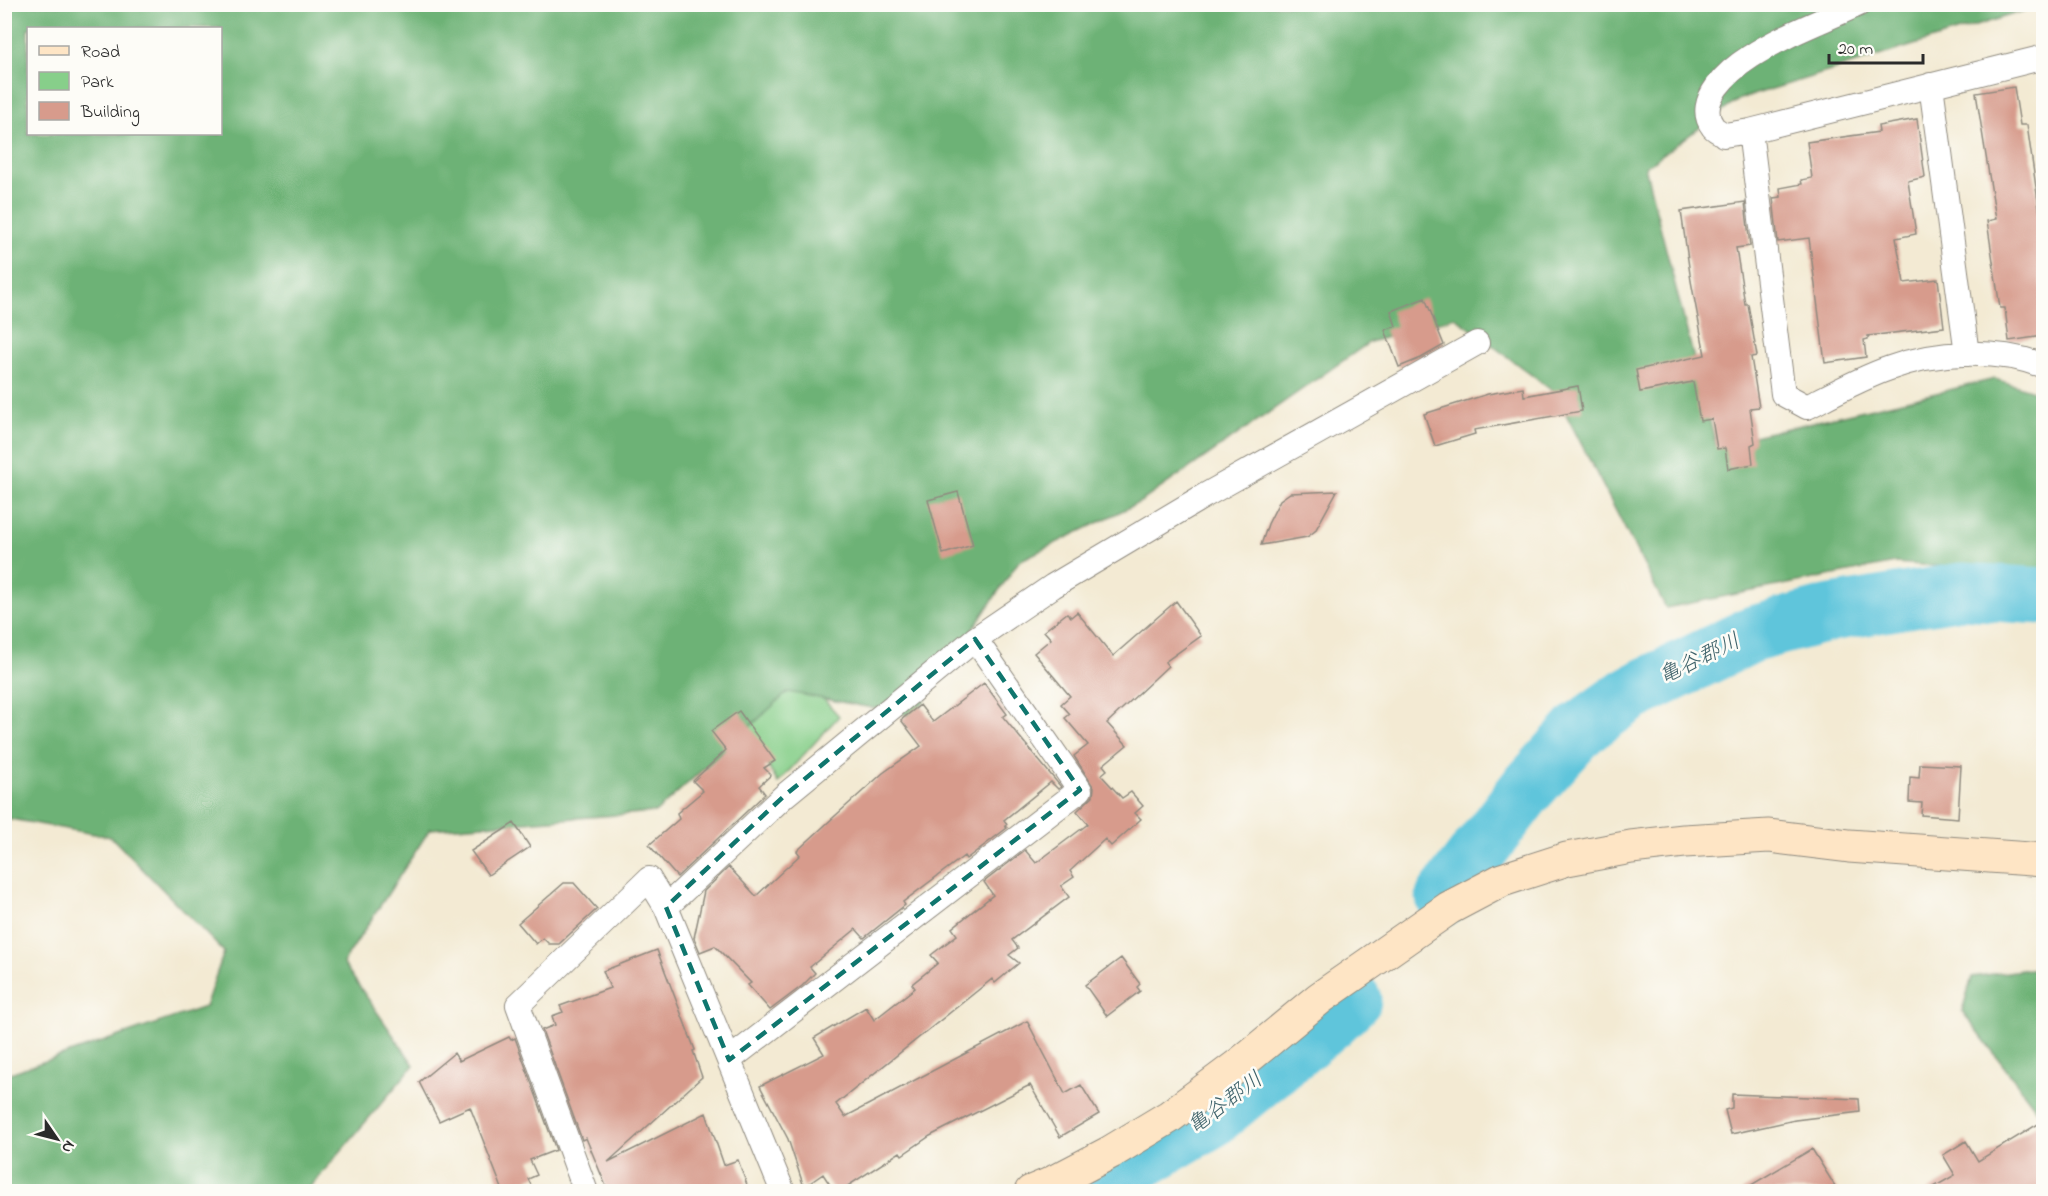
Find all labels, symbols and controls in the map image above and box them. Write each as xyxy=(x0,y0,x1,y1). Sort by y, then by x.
legend xyxy=(27,27,222,135)
scale bar xyxy=(1829,27,1924,65)
text: 20 m xyxy=(1838,37,1873,63)
text: Road xyxy=(81,40,120,66)
text: Park xyxy=(81,70,114,96)
text: Building xyxy=(80,100,140,127)
water label: 亀谷郡川 xyxy=(1653,626,1747,694)
water label: 亀谷郡川 xyxy=(1181,1065,1271,1143)
north arrow xyxy=(27,1109,87,1169)
text: N xyxy=(55,1135,81,1158)

